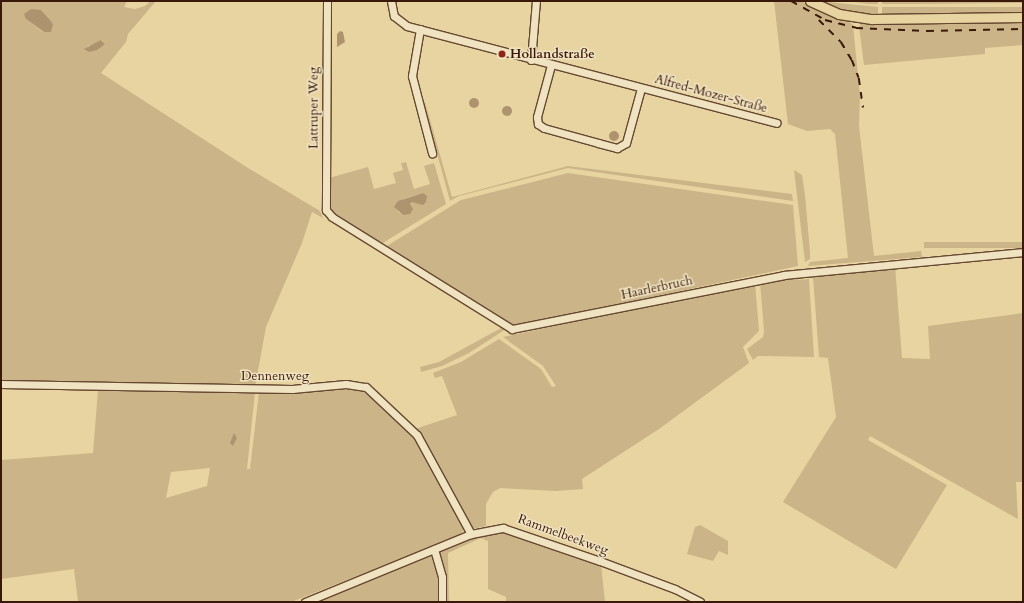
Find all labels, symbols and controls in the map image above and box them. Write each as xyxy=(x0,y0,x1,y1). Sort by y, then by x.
place label: Hollandstraße xyxy=(510,46,595,62)
marker: Hollandstraße xyxy=(497,49,507,59)
street label: Lattruper Weg xyxy=(306,67,322,149)
street label: Alfred-Mozer-Straße xyxy=(653,71,769,117)
street label: Haarlerbruch xyxy=(620,273,694,303)
street label: Dennenweg xyxy=(241,368,309,384)
street label: Rammelbeekweg xyxy=(516,511,610,559)

